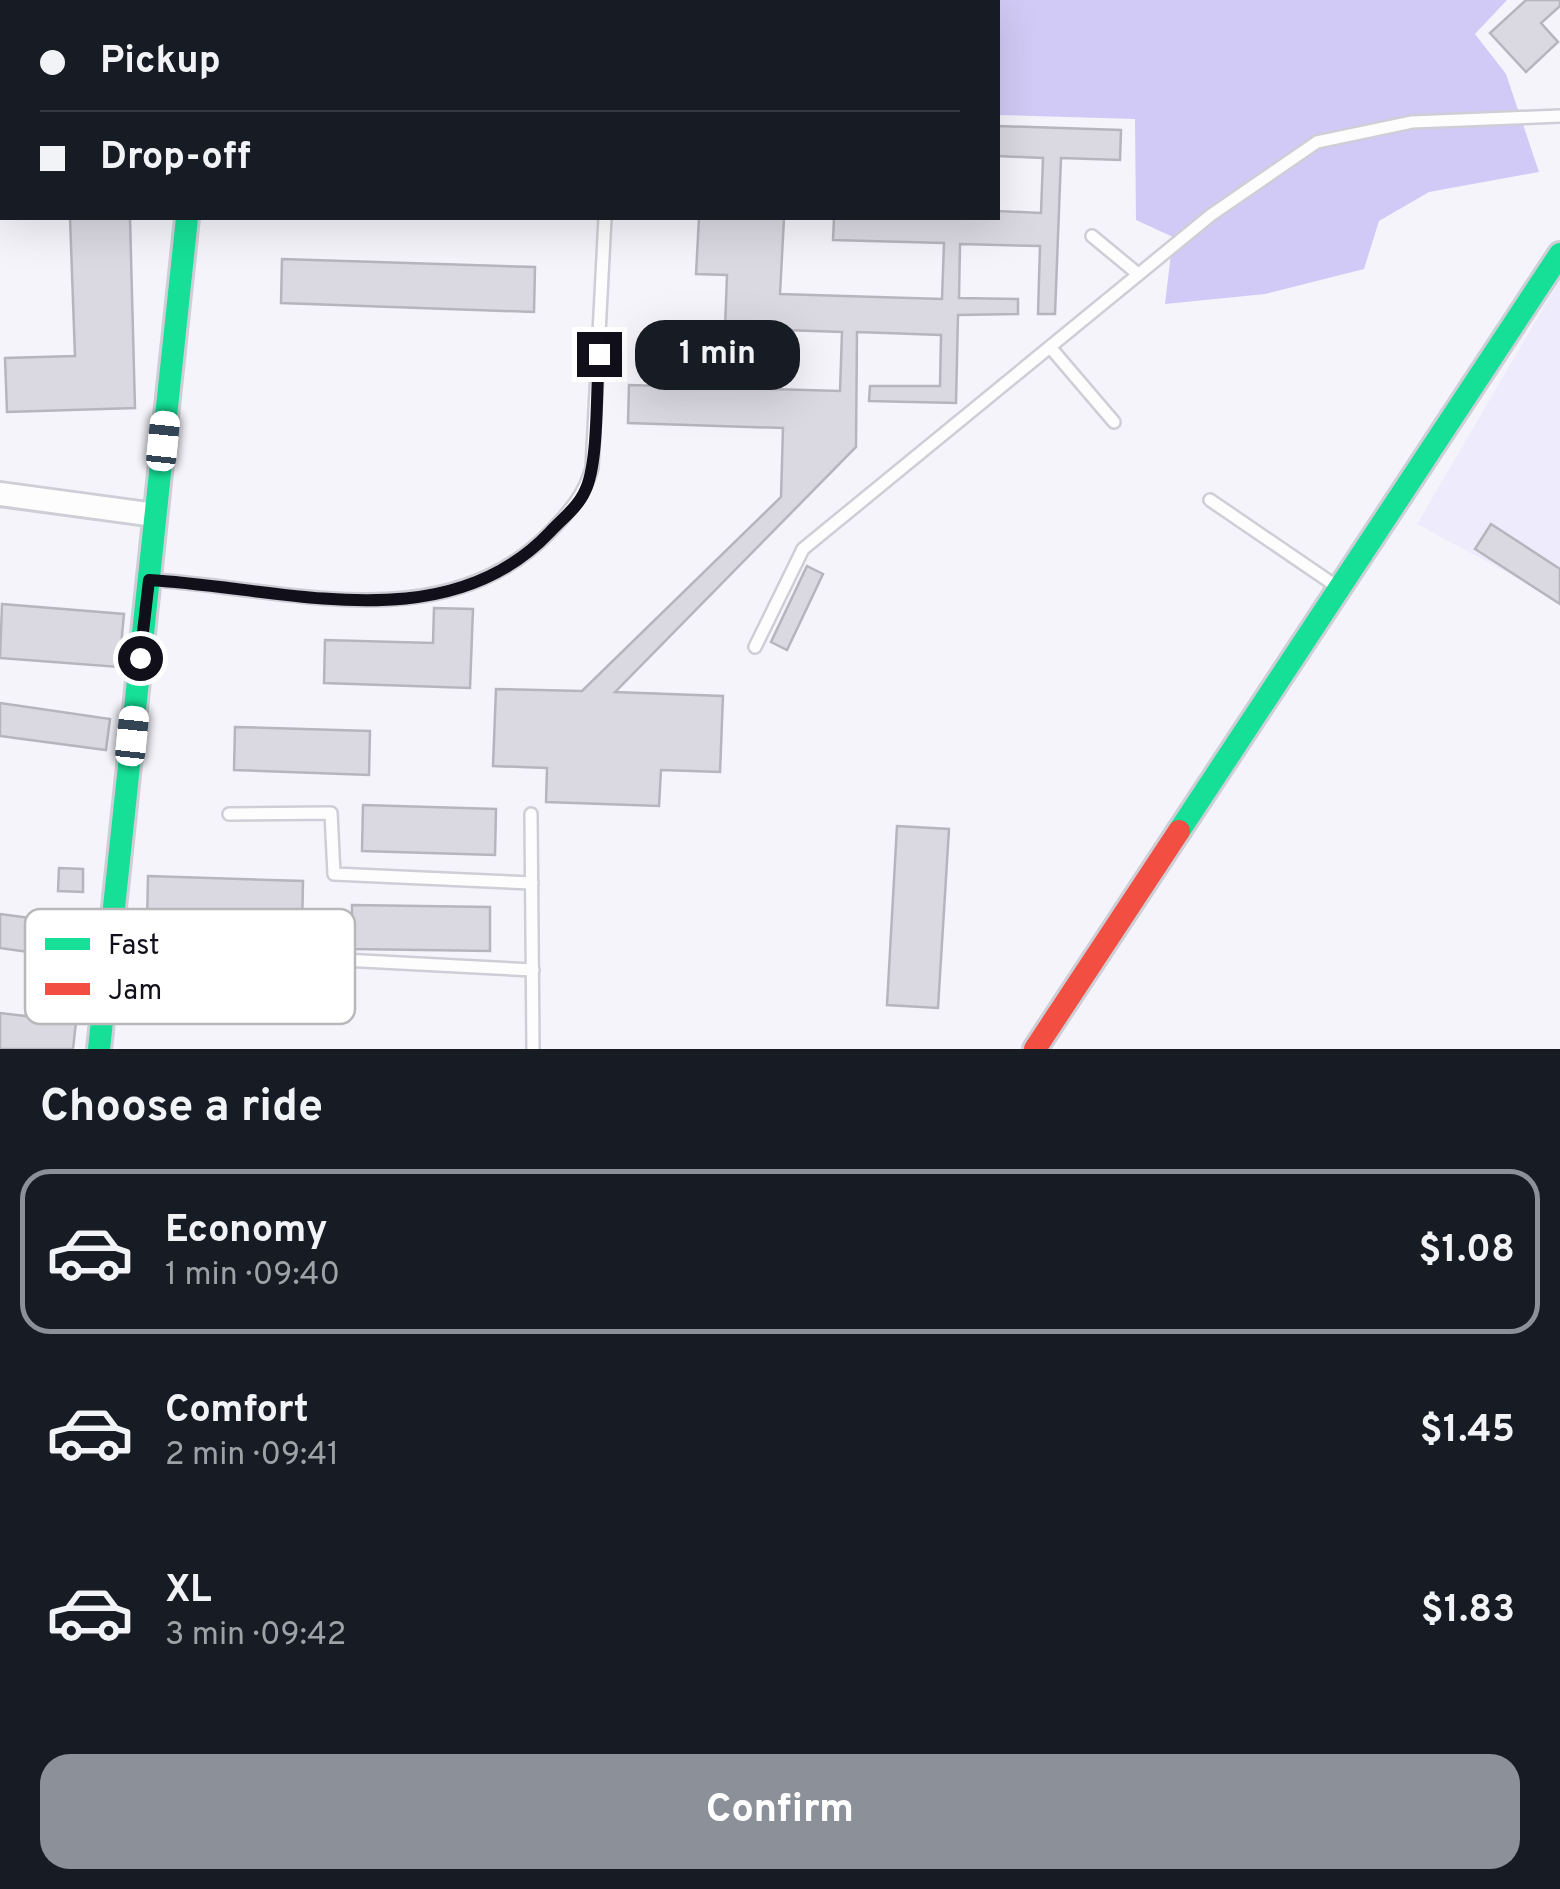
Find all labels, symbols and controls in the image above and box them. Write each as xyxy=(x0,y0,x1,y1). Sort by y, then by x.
text: Pickup xyxy=(100,38,221,87)
text: Drop-off xyxy=(100,134,251,183)
callout: 1 min xyxy=(634,319,799,389)
route end xyxy=(577,332,622,377)
text: 1 min xyxy=(679,335,756,375)
car xyxy=(145,410,181,472)
route start xyxy=(118,636,163,681)
car xyxy=(114,705,150,767)
legend xyxy=(25,909,355,1024)
text: Fast xyxy=(108,929,160,965)
text: Jam xyxy=(108,974,162,1010)
text: Choose a ride xyxy=(40,1080,323,1137)
icon: car xyxy=(45,1207,135,1297)
text: Economy xyxy=(165,1207,327,1256)
text: $1.08 xyxy=(1419,1227,1515,1276)
text: 1 min · 09:40 xyxy=(165,1256,340,1296)
icon: car xyxy=(45,1387,135,1477)
text: Comfort xyxy=(165,1387,309,1436)
text: $1.45 xyxy=(1420,1407,1515,1456)
text: 2 min · 09:41 xyxy=(165,1436,339,1476)
icon: car xyxy=(45,1567,135,1657)
text: XL xyxy=(165,1567,212,1616)
text: $1.83 xyxy=(1421,1587,1515,1636)
text: 3 min · 09:42 xyxy=(165,1616,346,1656)
button: Confirm xyxy=(40,1754,1520,1869)

